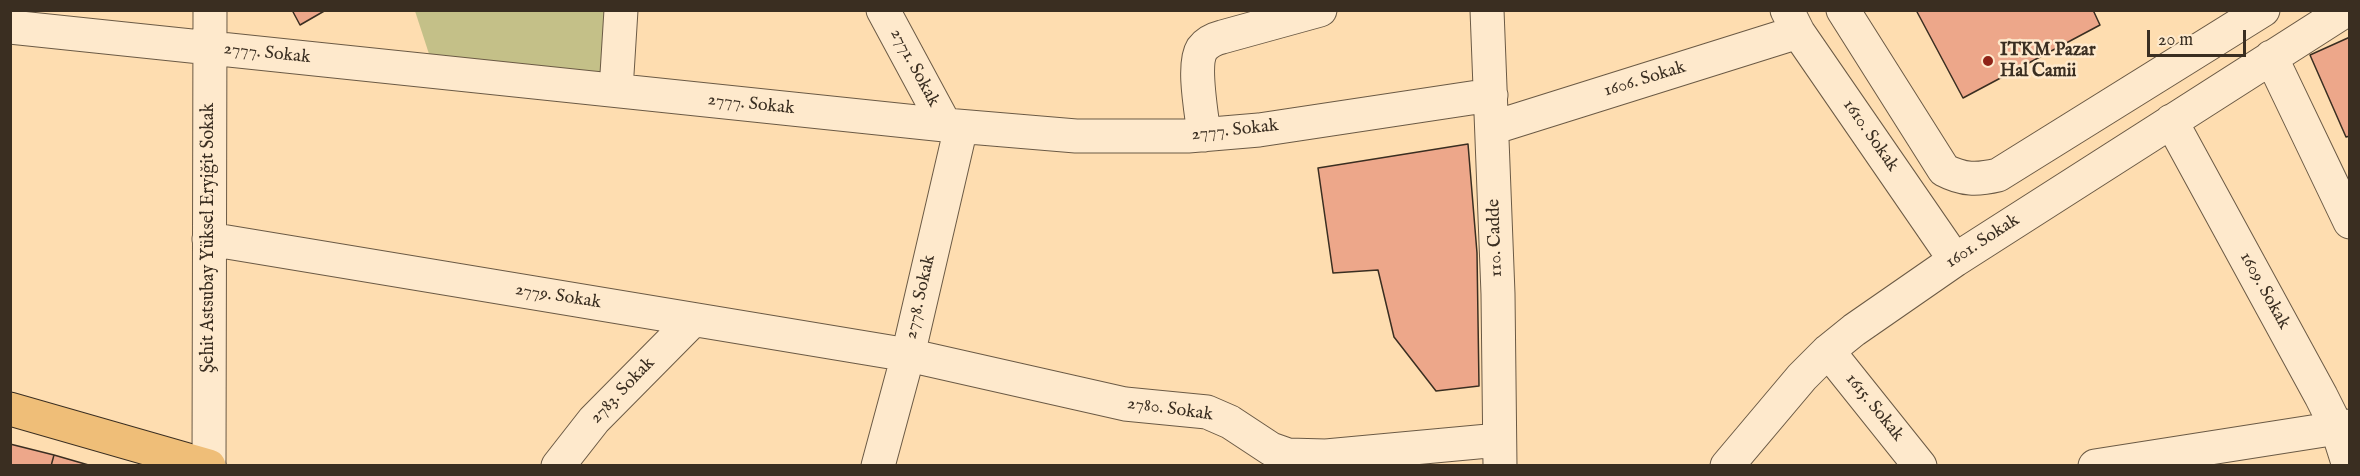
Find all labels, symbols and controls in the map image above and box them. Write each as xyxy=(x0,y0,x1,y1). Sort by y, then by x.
scale bar xyxy=(2150,18,2249,56)
street label: 2771. Sokak xyxy=(884,25,944,111)
text: 20 m xyxy=(2158,29,2193,52)
street label: 2777. Sokak xyxy=(223,39,311,69)
place label: ITKM Pazar Hal Camii xyxy=(2000,40,2096,82)
marker: ITKM Pazar Hal Camii xyxy=(1981,54,1995,68)
street label: 1606. Sokak xyxy=(1601,57,1689,103)
street label: 2777. Sokak xyxy=(707,90,795,120)
street label: 1610. Sokak xyxy=(1837,96,1903,176)
street label: Şehit Astsubay Yüksel Eryiğit Sokak xyxy=(198,103,220,373)
street label: 2777. Sokak xyxy=(1191,116,1279,146)
street label: 110. Cadde xyxy=(1484,199,1508,277)
street label: 1601. Sokak xyxy=(1942,210,2024,274)
street label: 1609. Sokak xyxy=(2234,249,2294,333)
street label: 2778. Sokak xyxy=(901,253,941,341)
street label: 2779. Sokak xyxy=(514,280,602,314)
street label: 2783. Sokak xyxy=(586,353,660,429)
street label: 1615. Sokak xyxy=(1840,370,1908,446)
street label: 2780. Sokak xyxy=(1126,393,1214,427)

